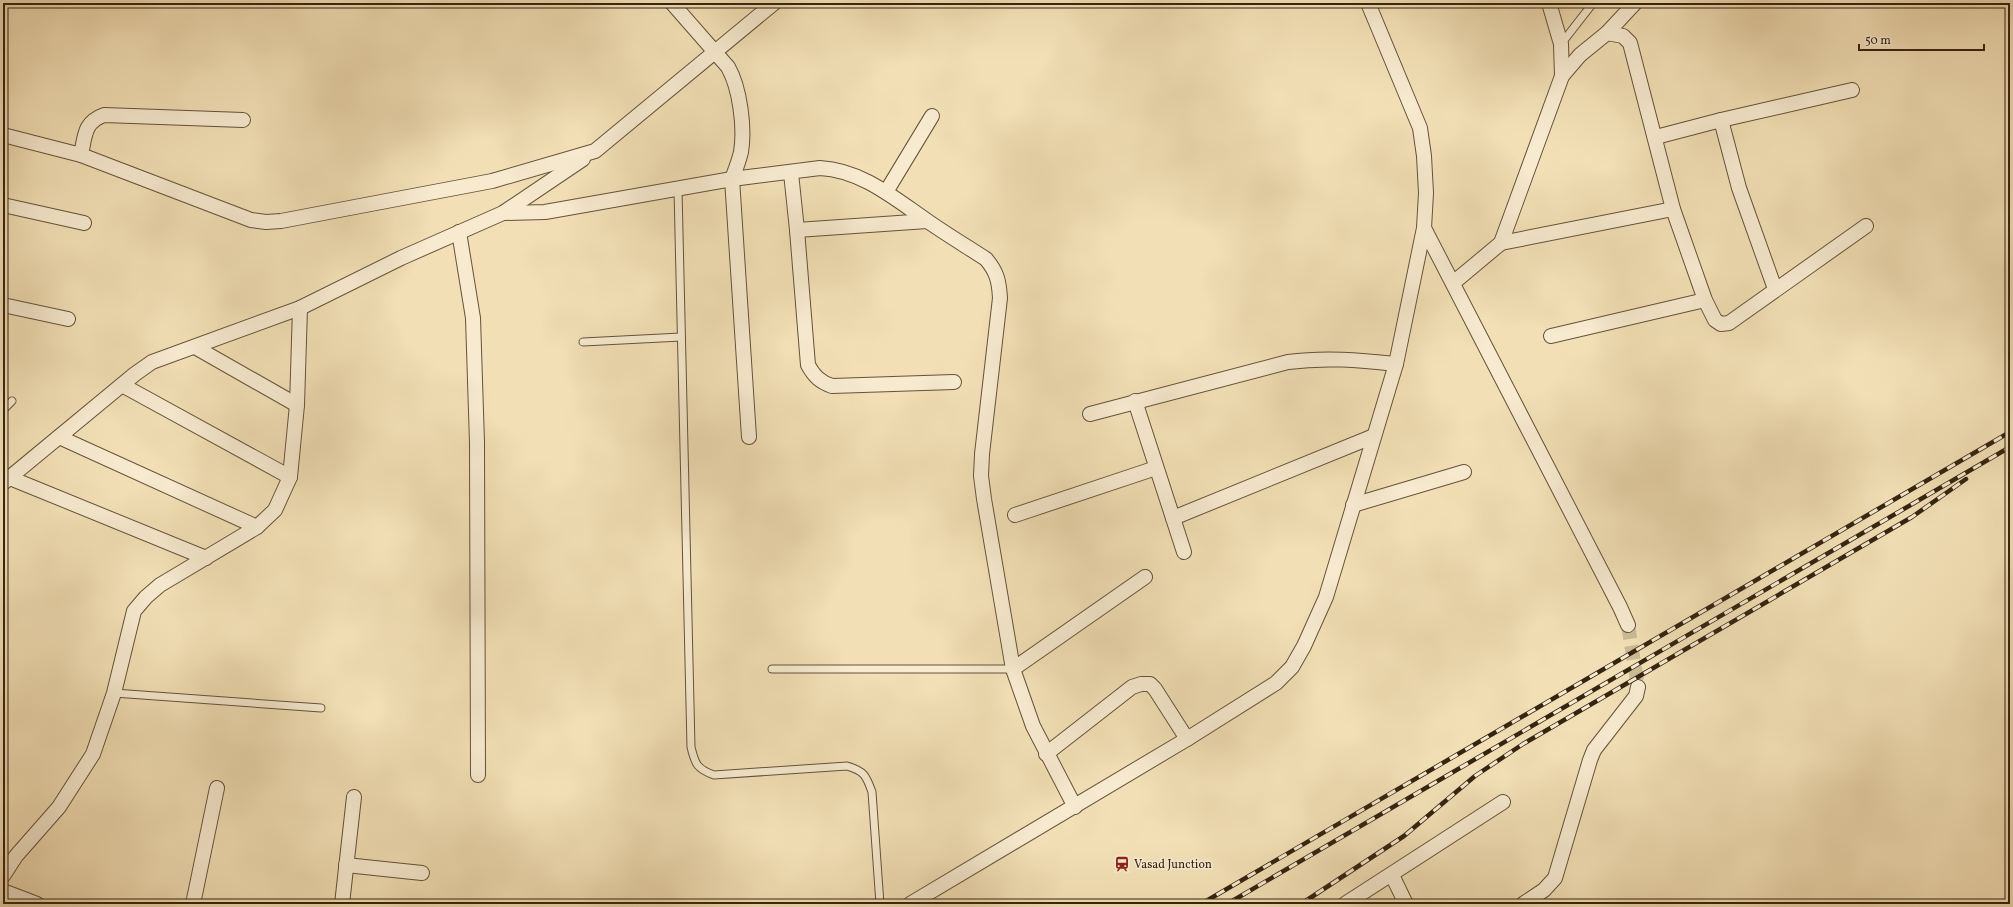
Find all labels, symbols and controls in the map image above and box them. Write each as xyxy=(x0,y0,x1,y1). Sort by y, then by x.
scale bar xyxy=(1859,26,1984,52)
text: 50 m xyxy=(1865,33,1891,49)
station icon: Vasad Junction xyxy=(1113,855,1131,873)
place label: Vasad Junction xyxy=(1134,857,1212,873)

